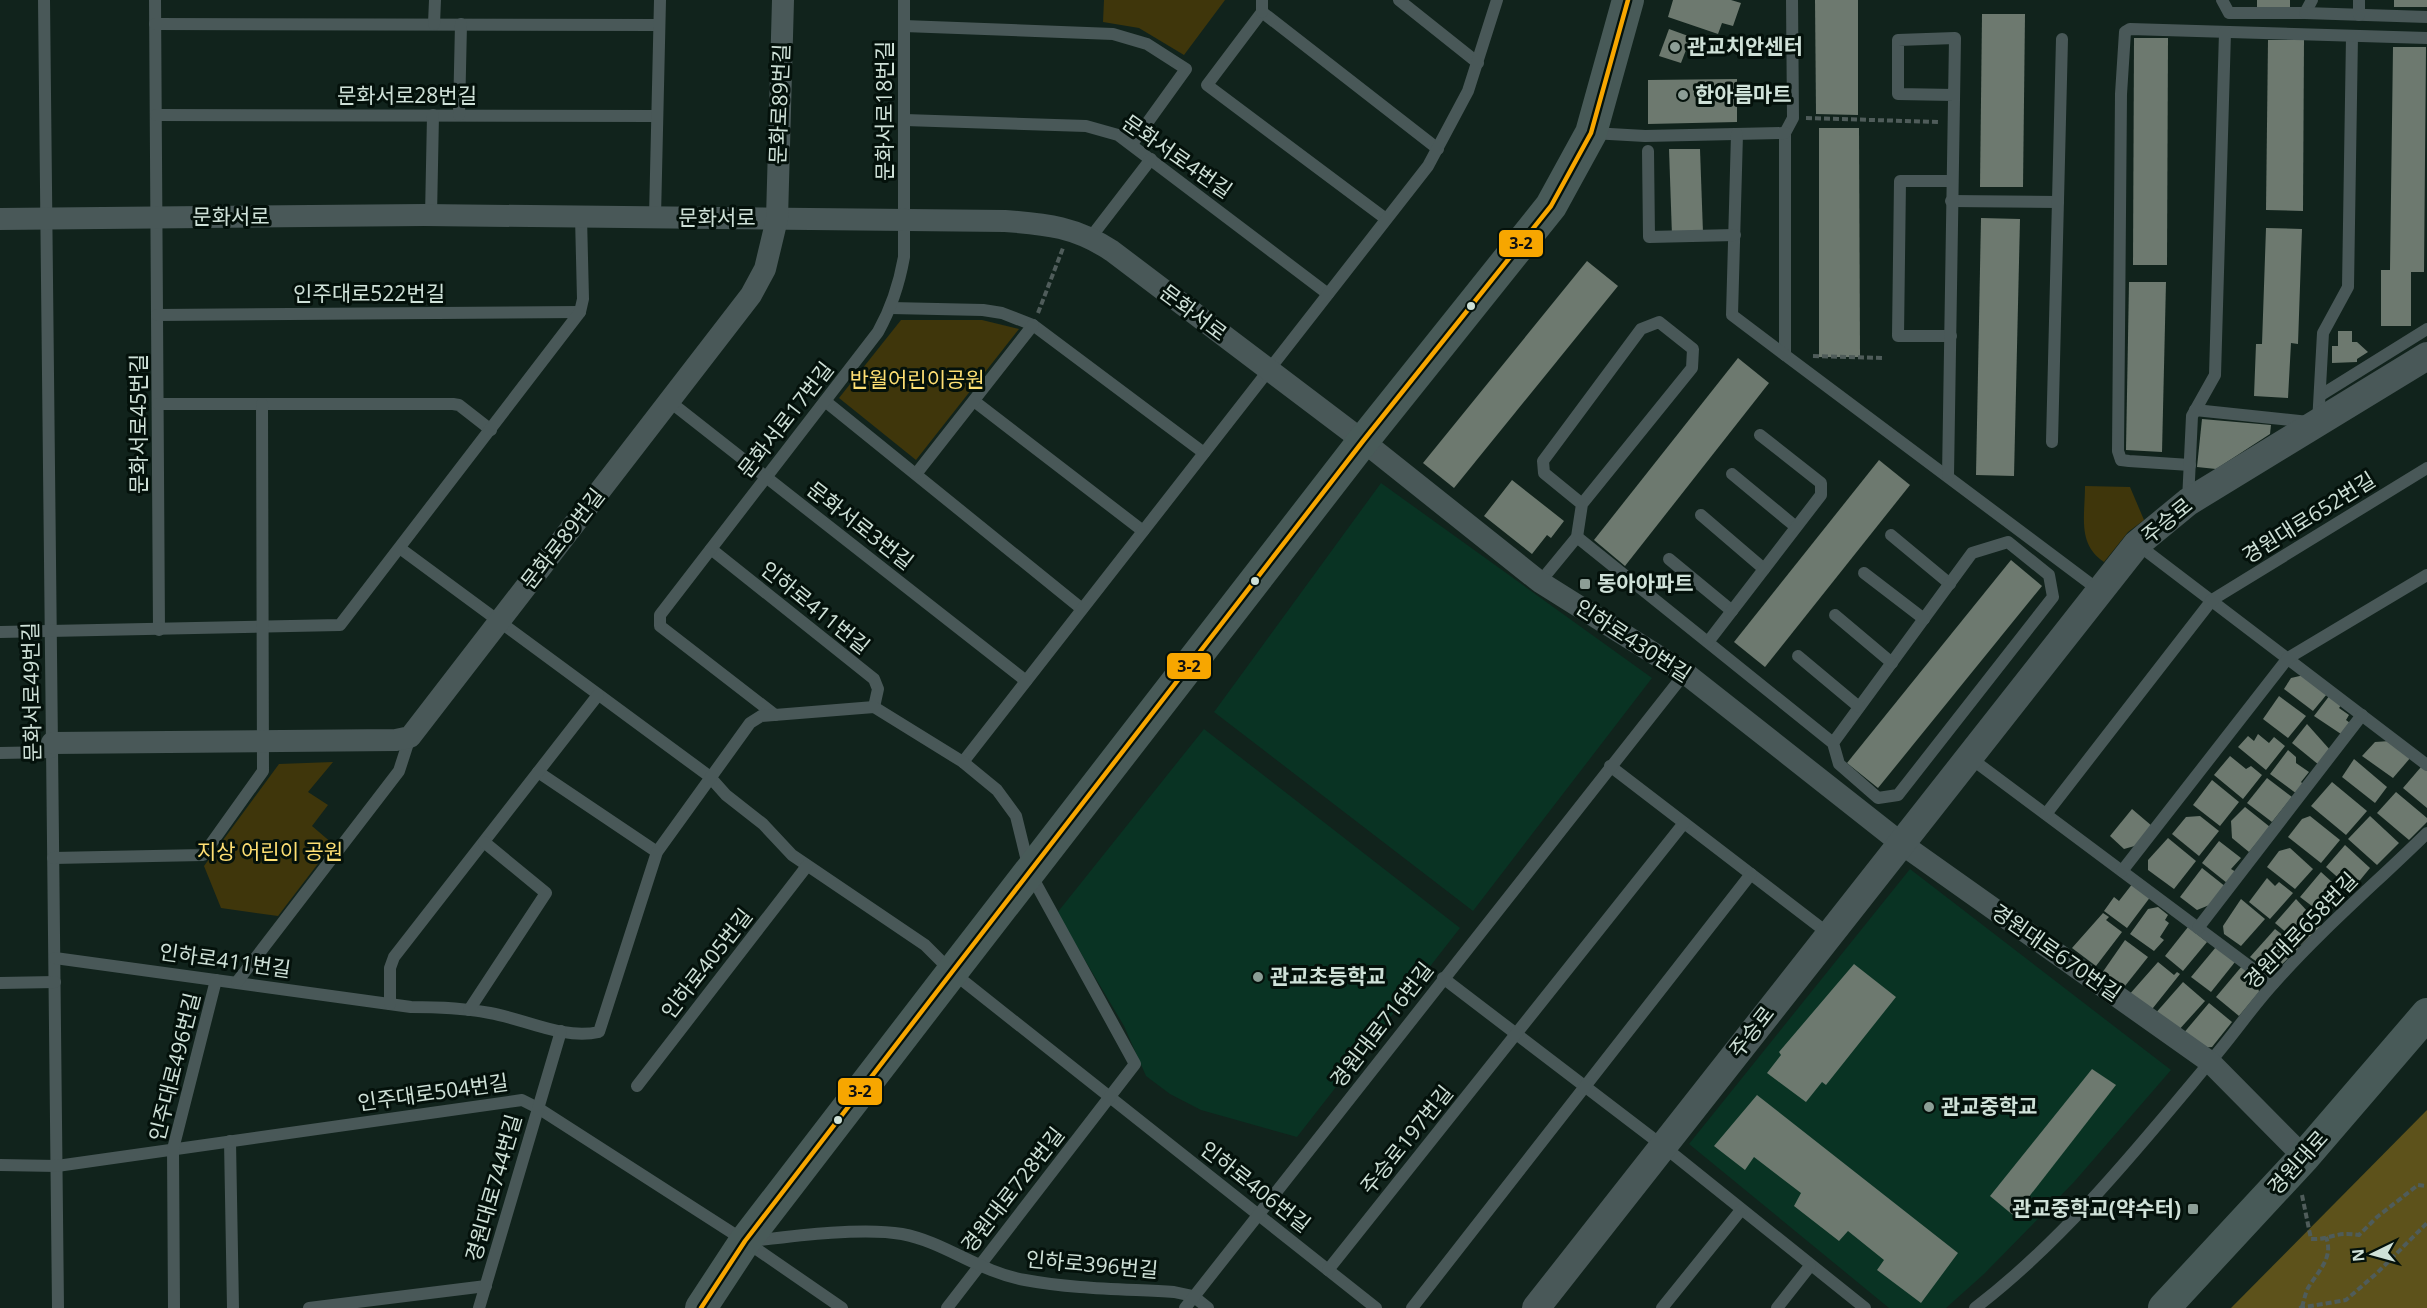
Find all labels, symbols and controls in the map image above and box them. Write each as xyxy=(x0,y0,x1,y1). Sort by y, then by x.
place label: 관교치안센터 xyxy=(1687,32,1803,60)
marker: 관교치안센터 xyxy=(1668,40,1682,54)
street label: 문화서로18번길 xyxy=(870,41,898,181)
street label: 문화로89번길 xyxy=(763,43,795,165)
place label: 한아름마트 xyxy=(1695,80,1792,108)
street label: 문화서로28번길 xyxy=(337,81,477,109)
marker: 한아름마트 xyxy=(1676,88,1690,102)
street label: 문화서로4번길 xyxy=(1117,108,1238,204)
street label: 문화서로 xyxy=(192,202,270,230)
street label: 문화서로 xyxy=(678,203,756,231)
line badge: 3-2 xyxy=(1498,229,1544,258)
text: 3-2 xyxy=(1509,232,1533,254)
street label: 문화서로 xyxy=(1154,278,1233,347)
street label: 인주대로522번길 xyxy=(293,279,445,307)
unlabelled marker xyxy=(1465,300,1477,312)
street label: 문화서로45번길 xyxy=(124,354,152,494)
street label: 문화서로17번길 xyxy=(731,356,839,483)
park label: 반월어린이공원 xyxy=(849,365,985,393)
street label: 경원대로652번길 xyxy=(2237,465,2380,569)
street label: 문화서로3번길 xyxy=(802,475,920,576)
street label: 문화로89번길 xyxy=(514,482,610,595)
street label: 주승로 xyxy=(2135,491,2198,549)
street label: 인하로411번길 xyxy=(755,555,876,660)
place label: 동아아파트 xyxy=(1597,569,1694,597)
unlabelled marker xyxy=(1249,575,1261,587)
marker: 동아아파트 xyxy=(1578,577,1592,591)
street label: 인하로430번길 xyxy=(1570,592,1697,688)
street label: 문화서로49번길 xyxy=(16,622,46,762)
line badge: 3-2 xyxy=(1166,652,1212,680)
text: 3-2 xyxy=(1177,655,1201,677)
park label: 지상 어린이 공원 xyxy=(197,837,343,865)
street label: 경원대로658번길 xyxy=(2237,866,2363,995)
street label: 경원대로670번길 xyxy=(1986,897,2127,1007)
street label: 인하로405번길 xyxy=(654,903,758,1024)
street label: 인하로411번길 xyxy=(158,937,293,983)
street label: 경원대로716번길 xyxy=(1323,956,1439,1093)
place label: 관교초등학교 xyxy=(1270,962,1386,990)
marker: 관교초등학교 xyxy=(1251,970,1265,984)
street label: 인주대로496번길 xyxy=(142,990,206,1144)
street label: 주승로 xyxy=(1722,1000,1780,1063)
street label: 인주대로504번길 xyxy=(356,1068,510,1116)
line badge: 3-2 xyxy=(837,1077,883,1106)
street label: 주승로197번길 xyxy=(1354,1079,1459,1200)
text: 3-2 xyxy=(848,1080,872,1102)
place label: 관교중학교 xyxy=(1941,1092,2038,1120)
marker: 관교중학교 xyxy=(1922,1100,1936,1114)
street label: 경원대로744번길 xyxy=(459,1111,527,1265)
unlabelled marker xyxy=(832,1114,844,1126)
street label: 경원대로728번길 xyxy=(954,1121,1070,1258)
street label: 경원대로 xyxy=(2261,1124,2334,1200)
street label: 인하로406번길 xyxy=(1195,1134,1316,1238)
place label: 관교중학교(약수터) xyxy=(2012,1194,2181,1222)
marker: 관교중학교(약수터) xyxy=(2186,1202,2200,1216)
north arrow xyxy=(2343,1224,2403,1284)
street label: 인하로396번길 xyxy=(1025,1244,1159,1284)
text: N xyxy=(2347,1248,2370,1263)

